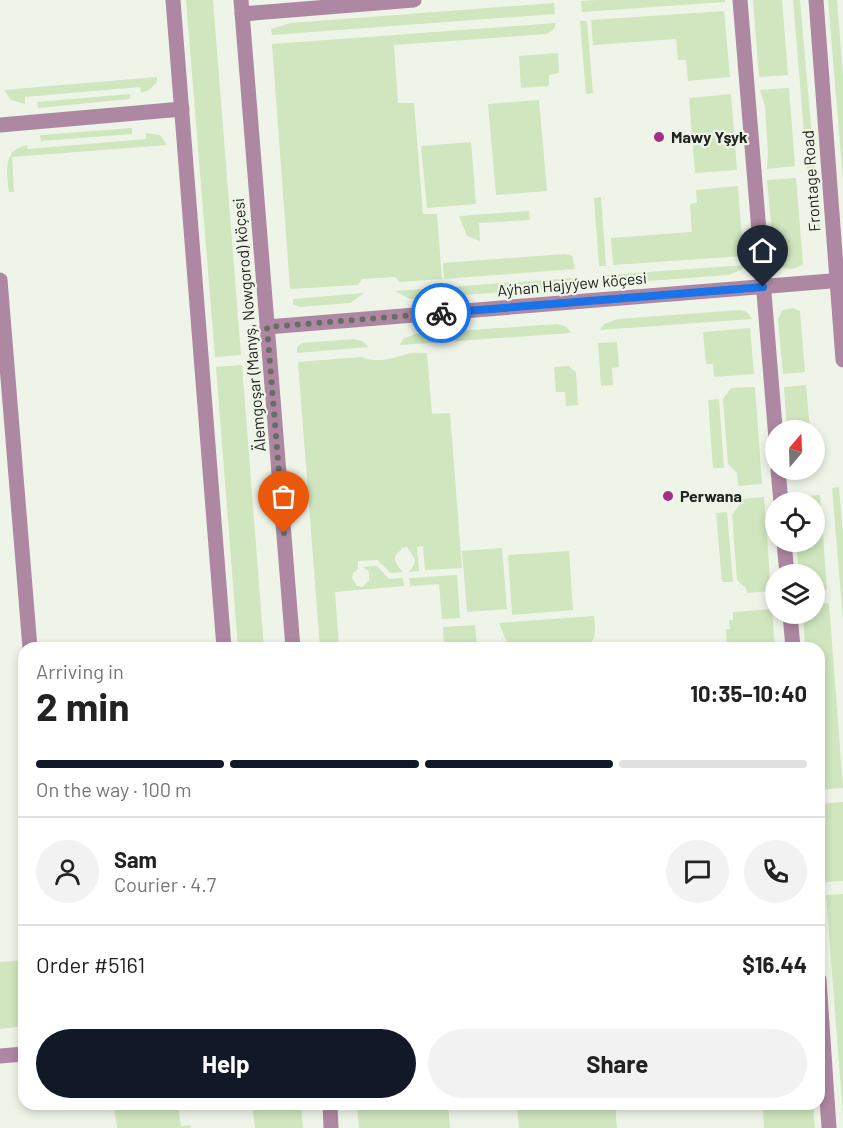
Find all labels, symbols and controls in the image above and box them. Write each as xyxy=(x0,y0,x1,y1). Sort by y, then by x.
place label: Mawy Yşyk xyxy=(671,127,748,146)
marker: Mawy Yşyk xyxy=(652,130,666,144)
street label: Frontage Road xyxy=(797,130,824,232)
street label: Älemgoşar (Manyş, Nowgorod) köçesi xyxy=(228,197,269,453)
pin xyxy=(737,225,788,287)
icon: home xyxy=(746,234,779,267)
street label: Aýhan Hajyýew köçesi xyxy=(496,267,648,300)
courier xyxy=(411,283,471,343)
icon: bike xyxy=(425,297,458,330)
north arrow xyxy=(765,420,825,480)
map controls xyxy=(765,420,825,624)
pin xyxy=(258,471,309,533)
icon: bag xyxy=(267,480,300,513)
place label: Perwana xyxy=(680,486,742,505)
marker: Perwana xyxy=(661,489,675,503)
button: locate xyxy=(765,492,825,552)
button: layers xyxy=(765,564,825,624)
text: Arriving in xyxy=(36,659,124,683)
text: 10:35–10:40 xyxy=(690,680,807,706)
text: 2 min xyxy=(36,682,129,729)
text: On the way · 100 m xyxy=(36,777,192,801)
button: person xyxy=(36,840,99,903)
button: chat xyxy=(666,840,729,903)
button: phone xyxy=(744,840,807,903)
text: Sam xyxy=(114,846,157,872)
text: Courier · 4.7 xyxy=(114,872,216,896)
text: Order #5161 xyxy=(36,951,145,977)
text: $16.44 xyxy=(742,951,807,977)
button: Help xyxy=(36,1029,416,1098)
button: Share xyxy=(428,1029,807,1098)

